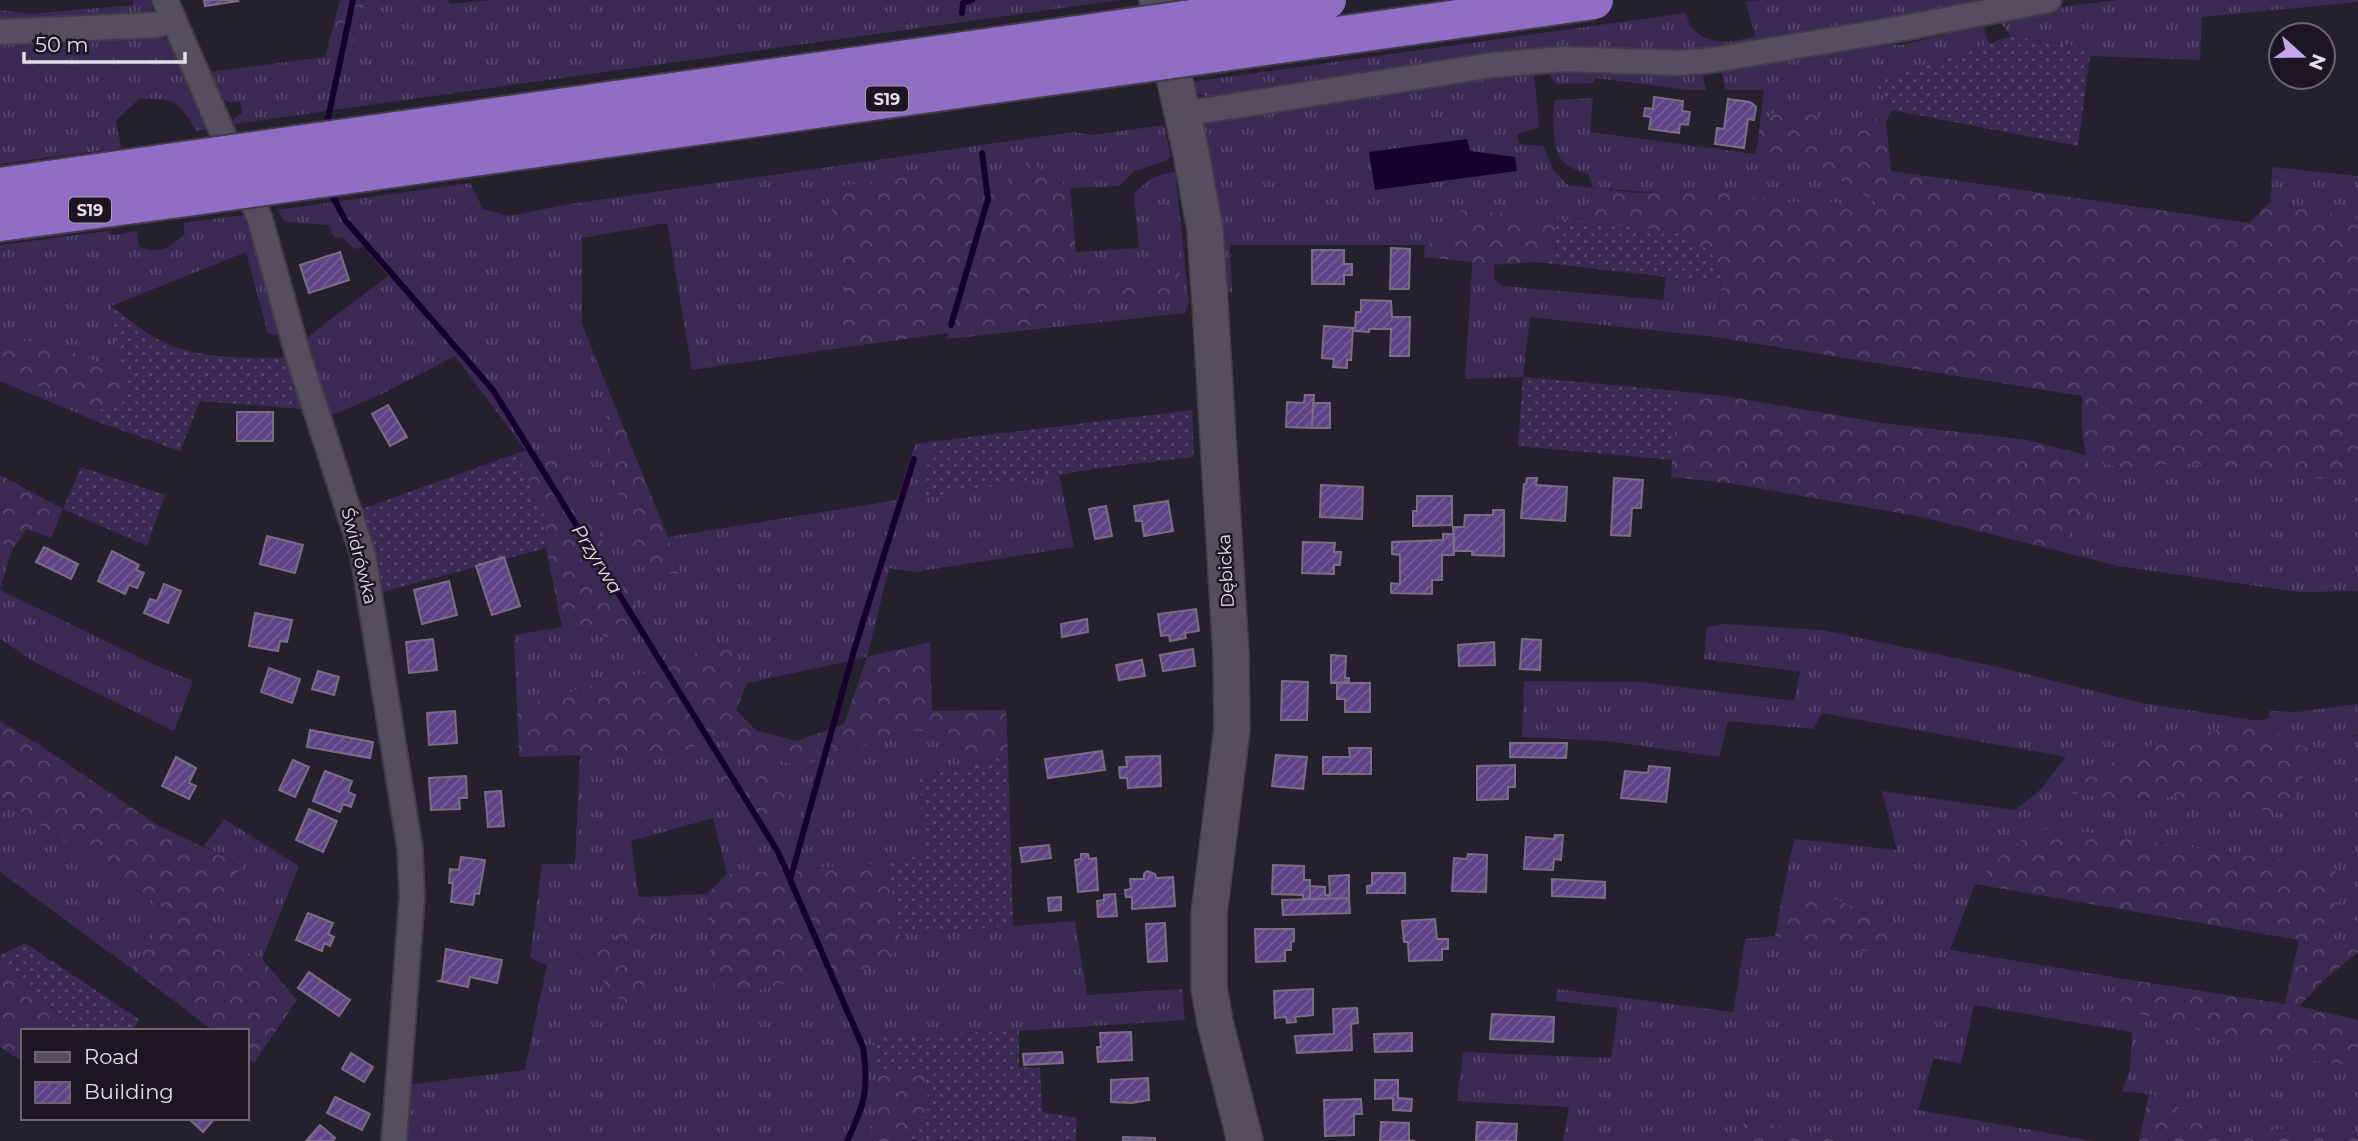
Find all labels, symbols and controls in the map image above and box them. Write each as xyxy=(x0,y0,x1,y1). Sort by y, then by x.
scale bar xyxy=(24,21,186,65)
north arrow xyxy=(2267,21,2337,91)
text: 50 m xyxy=(35,32,89,57)
text: N xyxy=(2304,51,2331,73)
road number: S19 xyxy=(866,86,908,111)
road number: S19 xyxy=(69,198,111,222)
street label: Świdrówka xyxy=(336,505,382,607)
water label: Przyrwa xyxy=(567,520,627,598)
street label: Dębicka xyxy=(1213,533,1239,609)
legend xyxy=(21,1029,248,1120)
text: Road xyxy=(84,1044,139,1069)
text: Building xyxy=(84,1079,174,1104)

